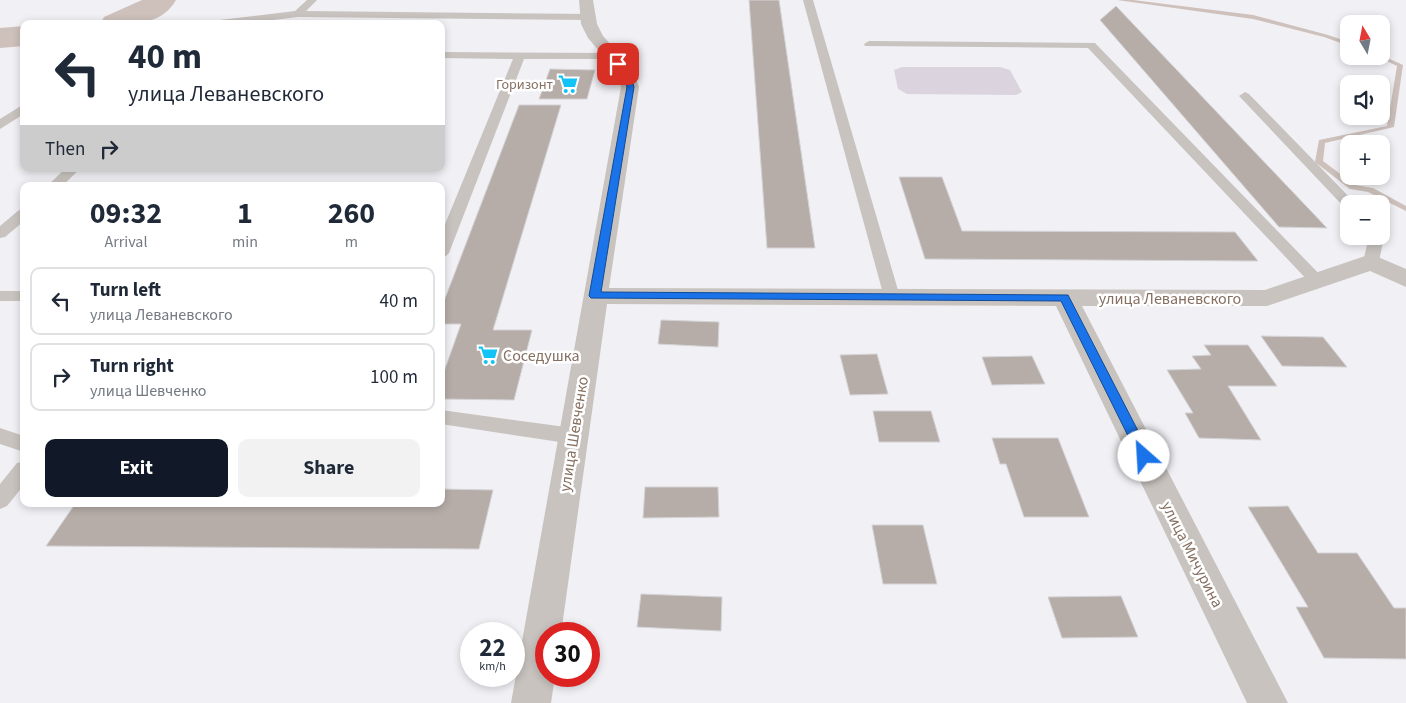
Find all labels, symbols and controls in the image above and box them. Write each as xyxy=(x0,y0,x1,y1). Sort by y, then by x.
north arrow xyxy=(1340,15,1390,65)
map controls xyxy=(1340,15,1390,245)
text: 40 m xyxy=(128,32,202,82)
icon: left xyxy=(45,40,110,105)
pin xyxy=(597,43,639,85)
icon: arrive xyxy=(604,50,632,78)
supermarket icon: Горизонт xyxy=(557,73,579,95)
place label: Горизонт xyxy=(496,75,554,95)
button: sound xyxy=(1340,75,1390,125)
text: улица Леваневского xyxy=(128,78,324,110)
icon: right xyxy=(95,135,123,163)
button: + xyxy=(1340,135,1390,185)
text: Then xyxy=(45,136,85,163)
text: 09:32 xyxy=(90,192,162,235)
text: 1 xyxy=(237,192,253,235)
text: 260 xyxy=(328,192,375,235)
button: − xyxy=(1340,195,1390,245)
text: Arrival xyxy=(104,231,147,253)
text: min xyxy=(232,231,258,253)
text: m xyxy=(345,231,358,253)
text: Turn left xyxy=(90,277,161,304)
icon: left xyxy=(47,287,75,315)
text: 40 m xyxy=(380,288,418,315)
street label: улица Леваневского xyxy=(1099,288,1241,310)
text: улица Леваневского xyxy=(90,304,233,326)
supermarket icon: Соседушка xyxy=(477,344,499,366)
place label: Соседушка xyxy=(503,345,579,367)
text: Turn right xyxy=(90,353,174,380)
icon: right xyxy=(47,363,75,391)
text: 100 m xyxy=(370,364,418,391)
street label: улица Шевченко xyxy=(554,375,594,493)
text: улица Шевченко xyxy=(90,380,207,402)
position arrow xyxy=(1117,429,1169,481)
button: Exit xyxy=(45,439,228,497)
button: Share xyxy=(238,439,420,497)
street label: улица Мичурина xyxy=(1156,498,1228,611)
speed limit sign: 30 xyxy=(535,622,600,687)
text: 22 xyxy=(479,630,506,666)
text: km/h xyxy=(479,658,506,675)

